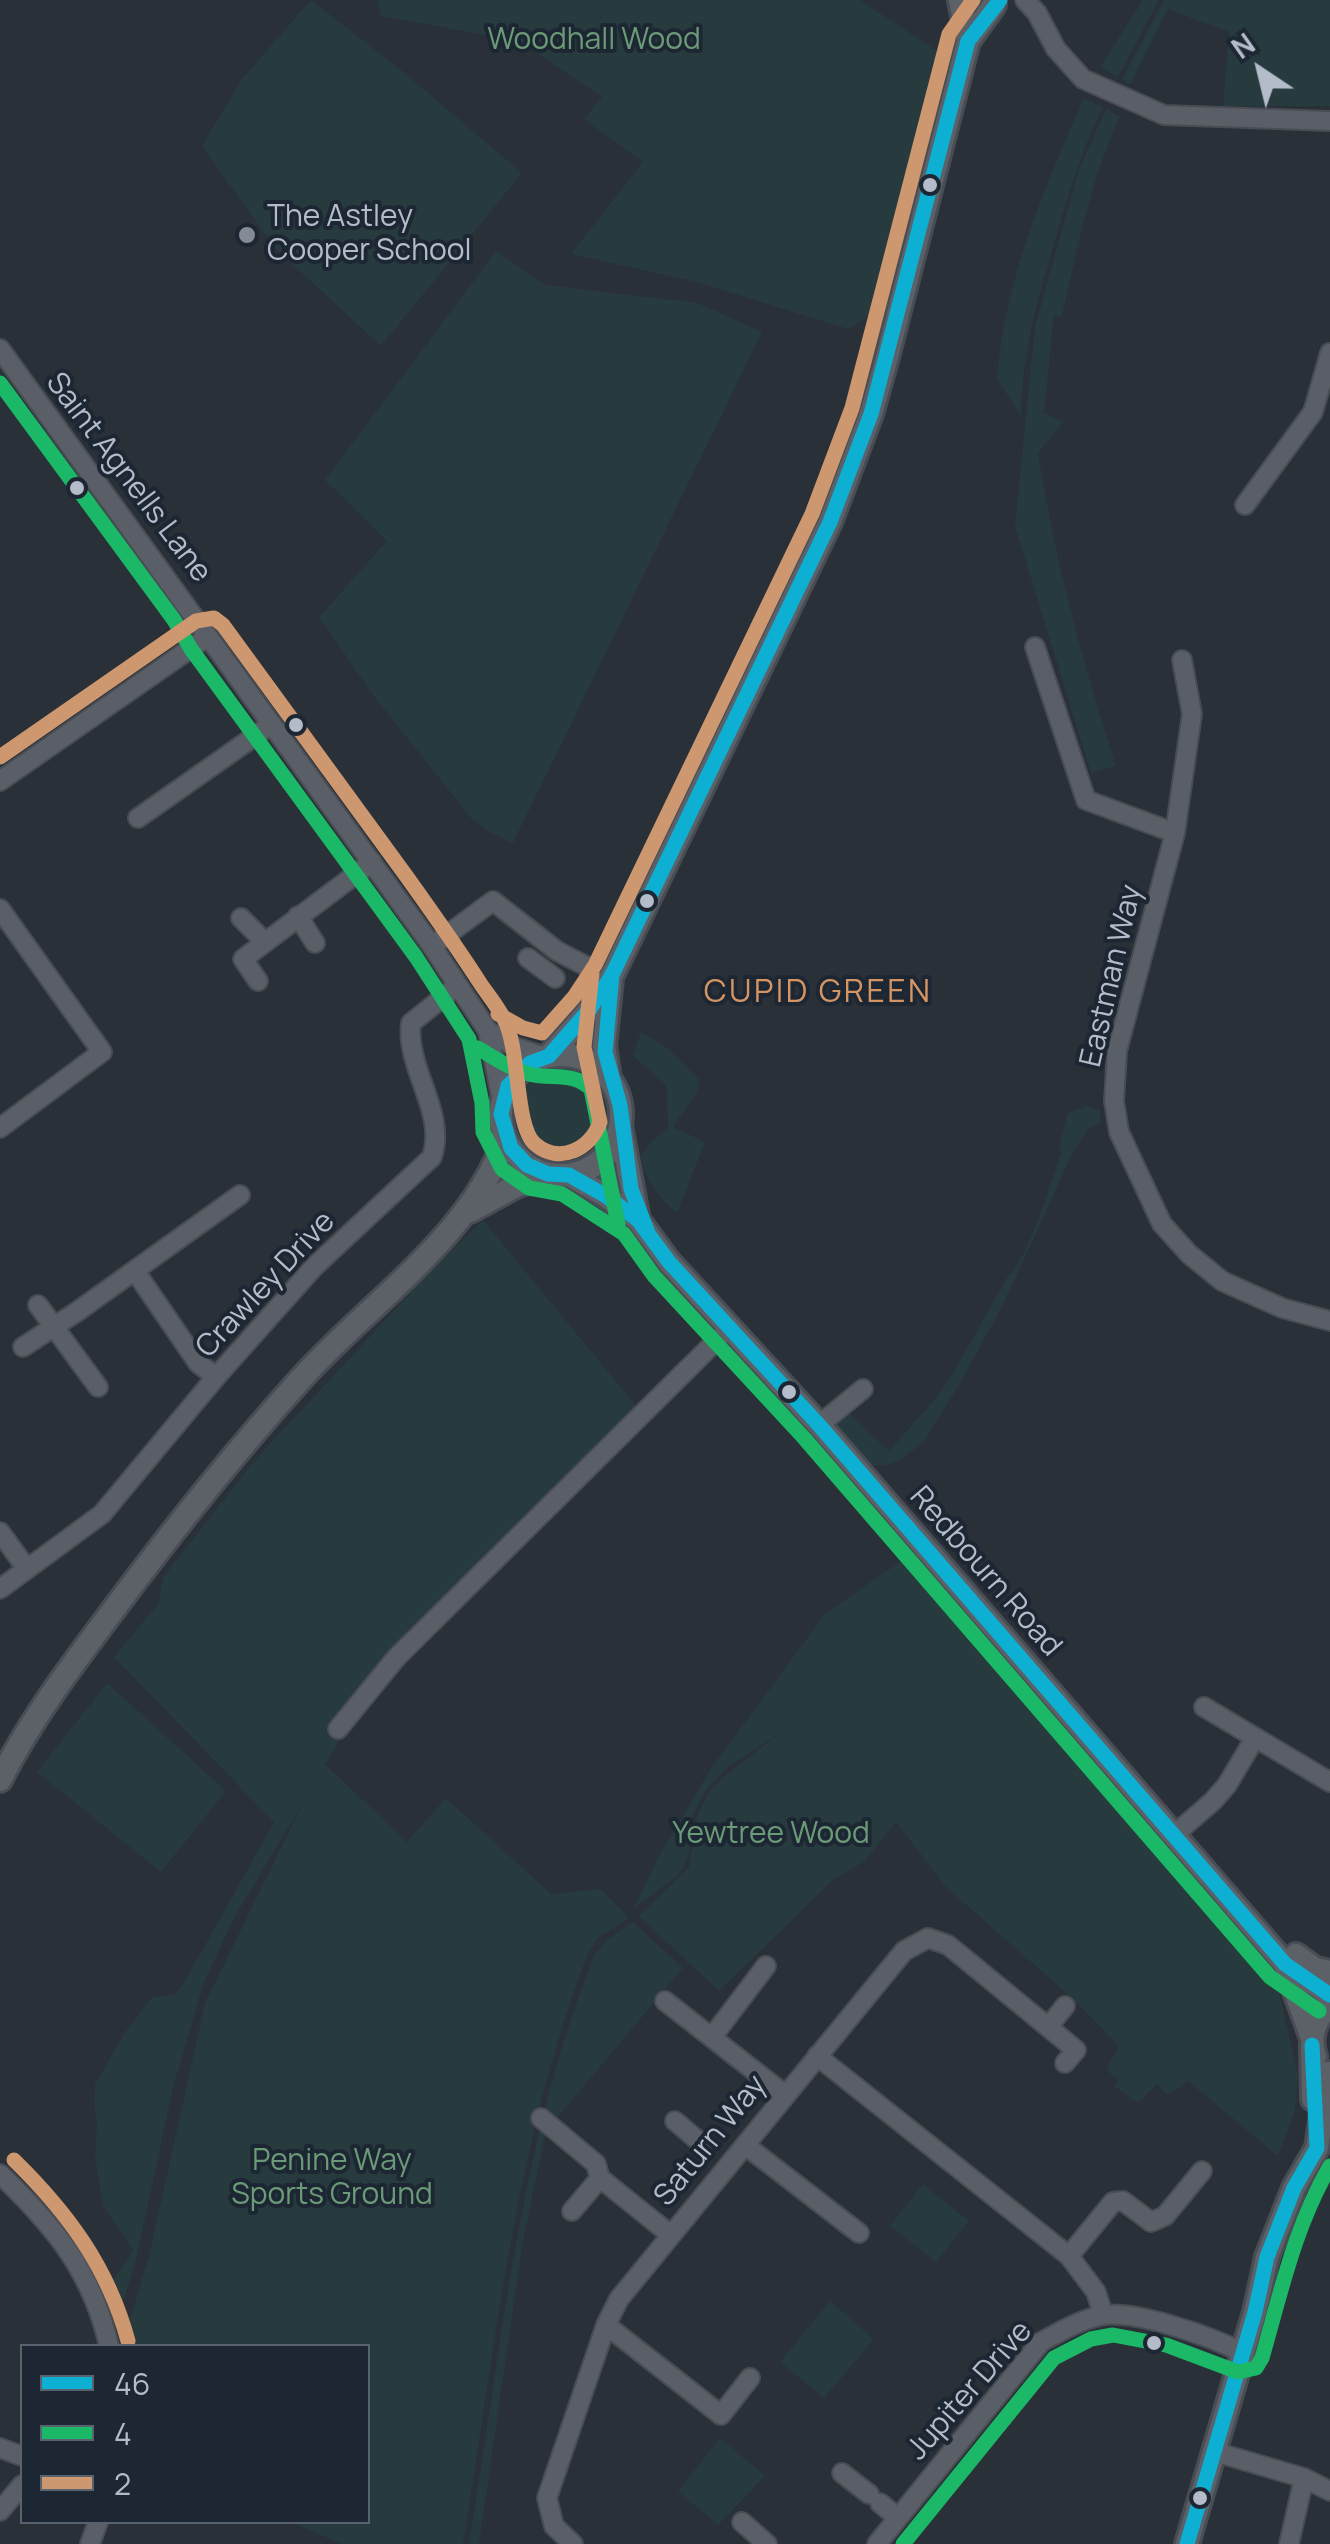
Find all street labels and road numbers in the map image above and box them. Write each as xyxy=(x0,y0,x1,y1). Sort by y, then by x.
street label: Saint Agnells Lane xyxy=(37,366,219,590)
street label: Eastman Way xyxy=(1074,881,1150,1071)
street label: Crawley Drive xyxy=(189,1204,343,1366)
street label: Redbourn Road xyxy=(901,1480,1069,1664)
street label: Saturn Way xyxy=(647,2068,775,2214)
street label: Jupiter Drive xyxy=(900,2314,1040,2468)

